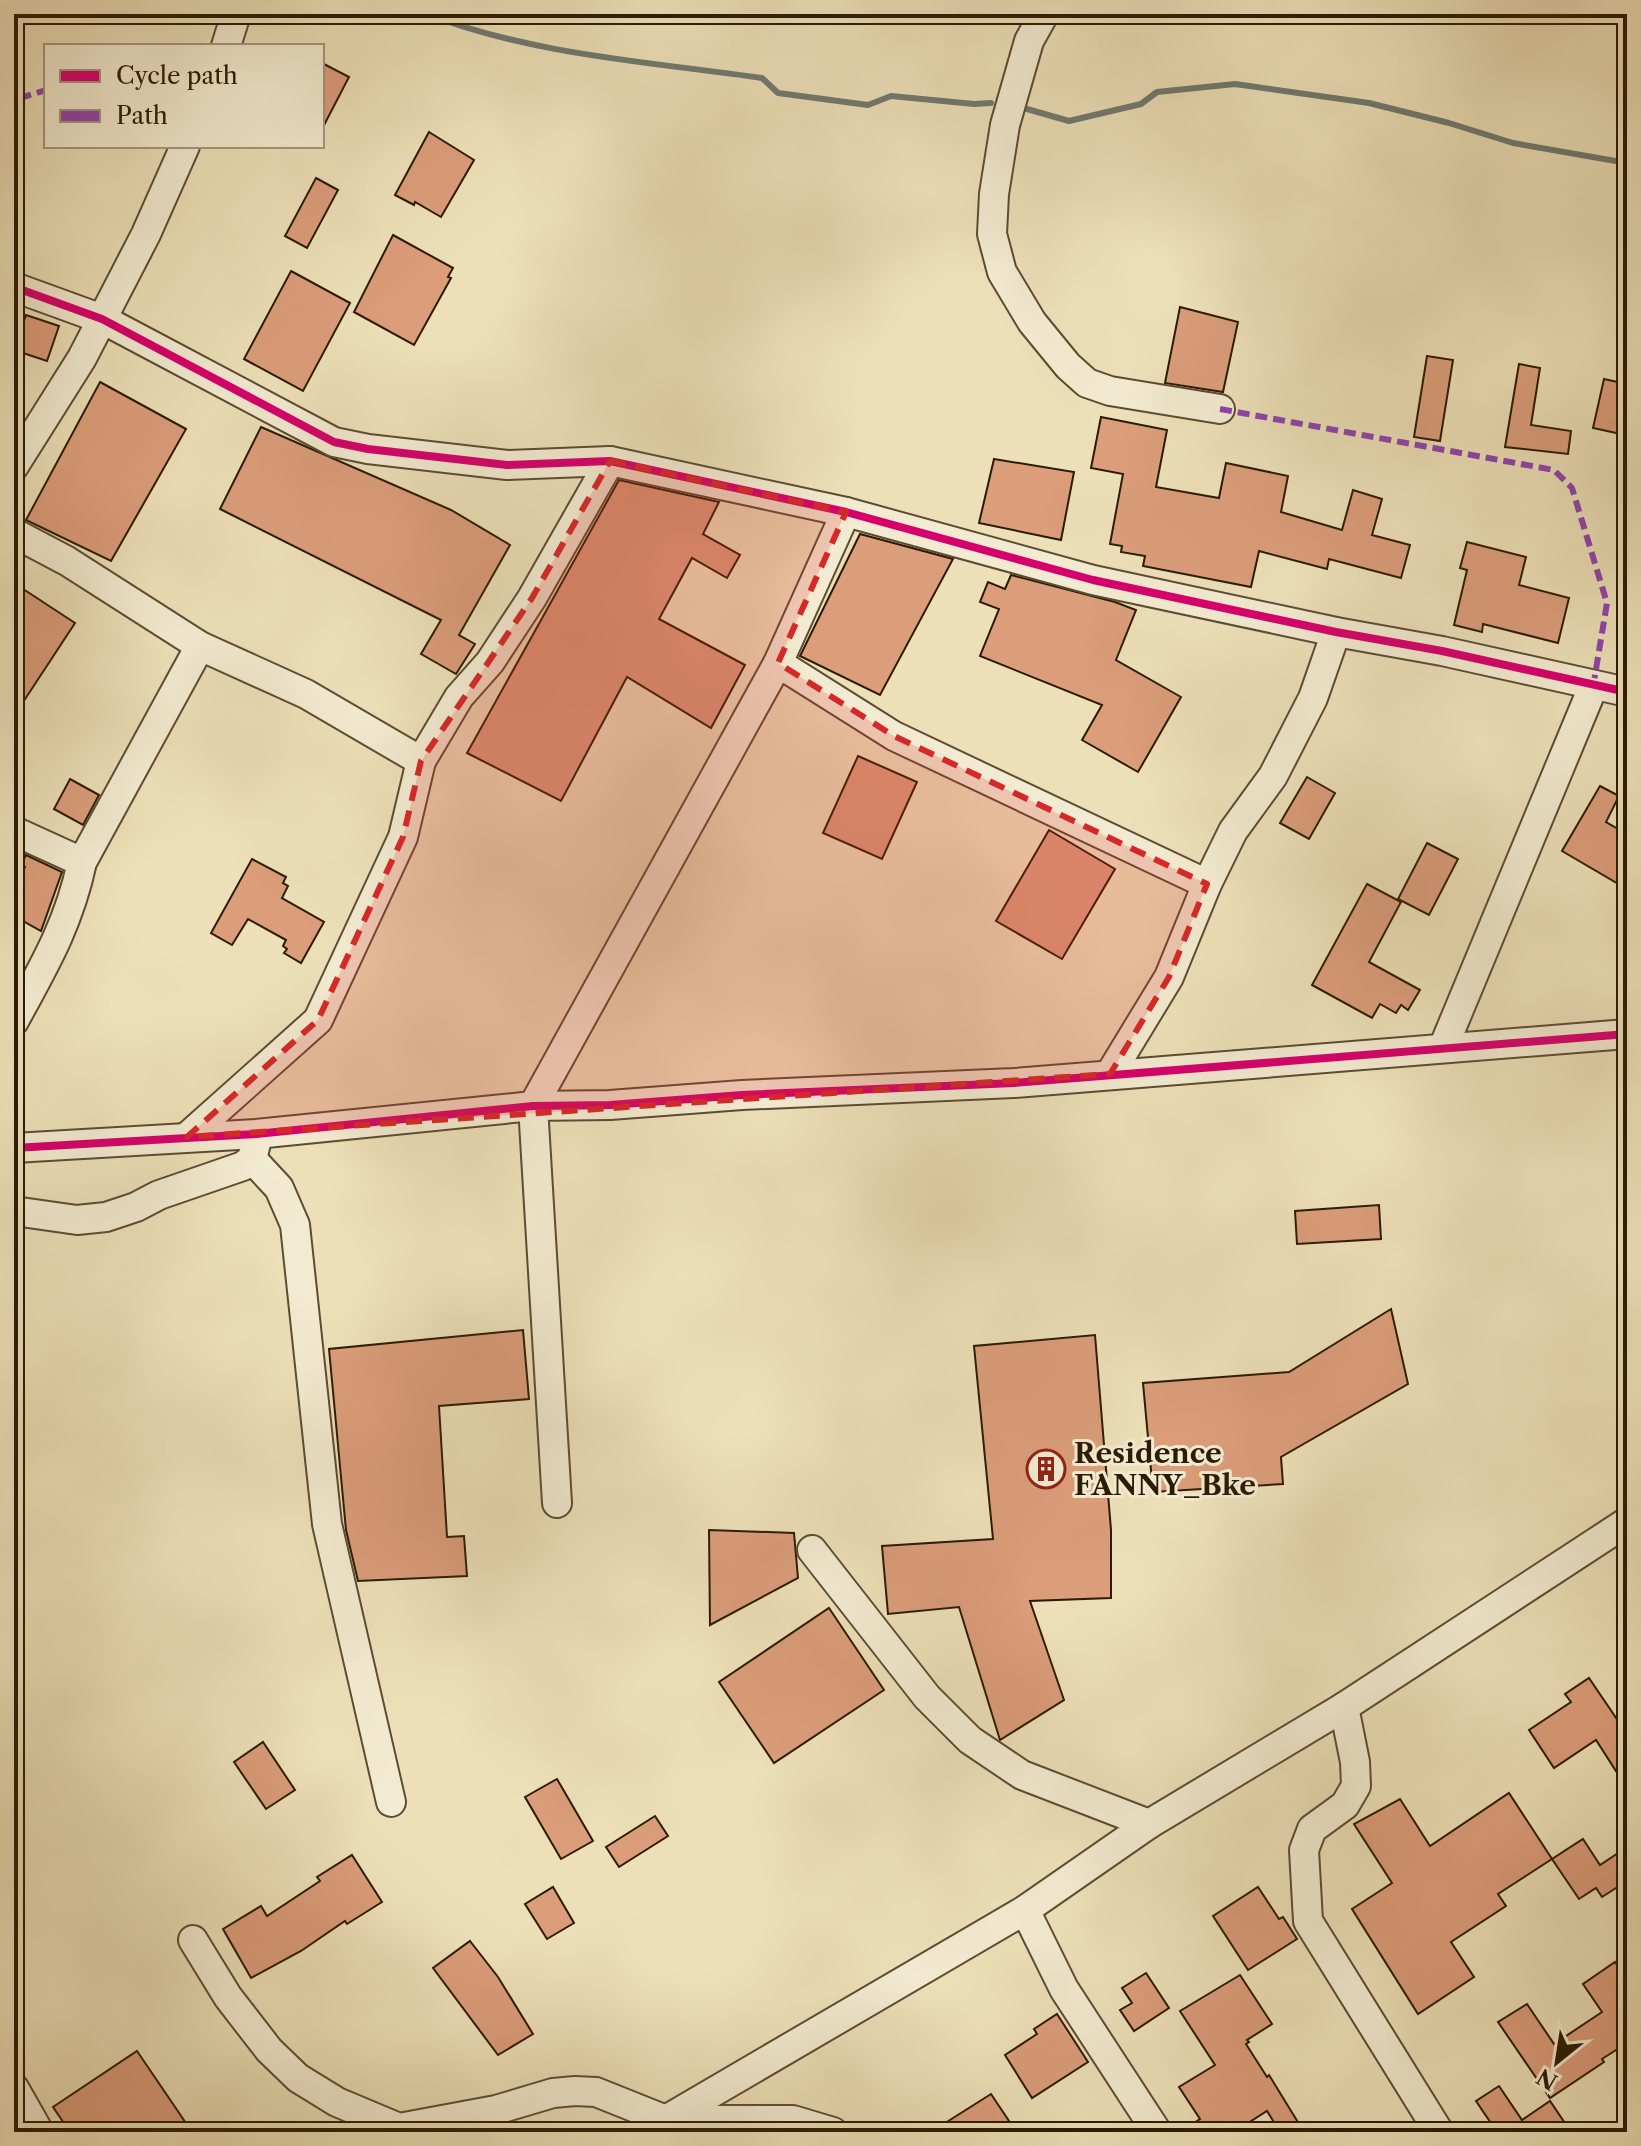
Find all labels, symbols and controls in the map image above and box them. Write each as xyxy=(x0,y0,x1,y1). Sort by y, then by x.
legend xyxy=(44,44,324,148)
text: Cycle path xyxy=(116,61,238,90)
text: Path xyxy=(116,101,168,130)
place label: Residence FANNY_Bke xyxy=(1074,1436,1256,1502)
building icon: Residence FANNY_Bke xyxy=(1025,1448,1067,1490)
north arrow xyxy=(1517,2022,1597,2102)
text: N xyxy=(1532,2062,1562,2095)

